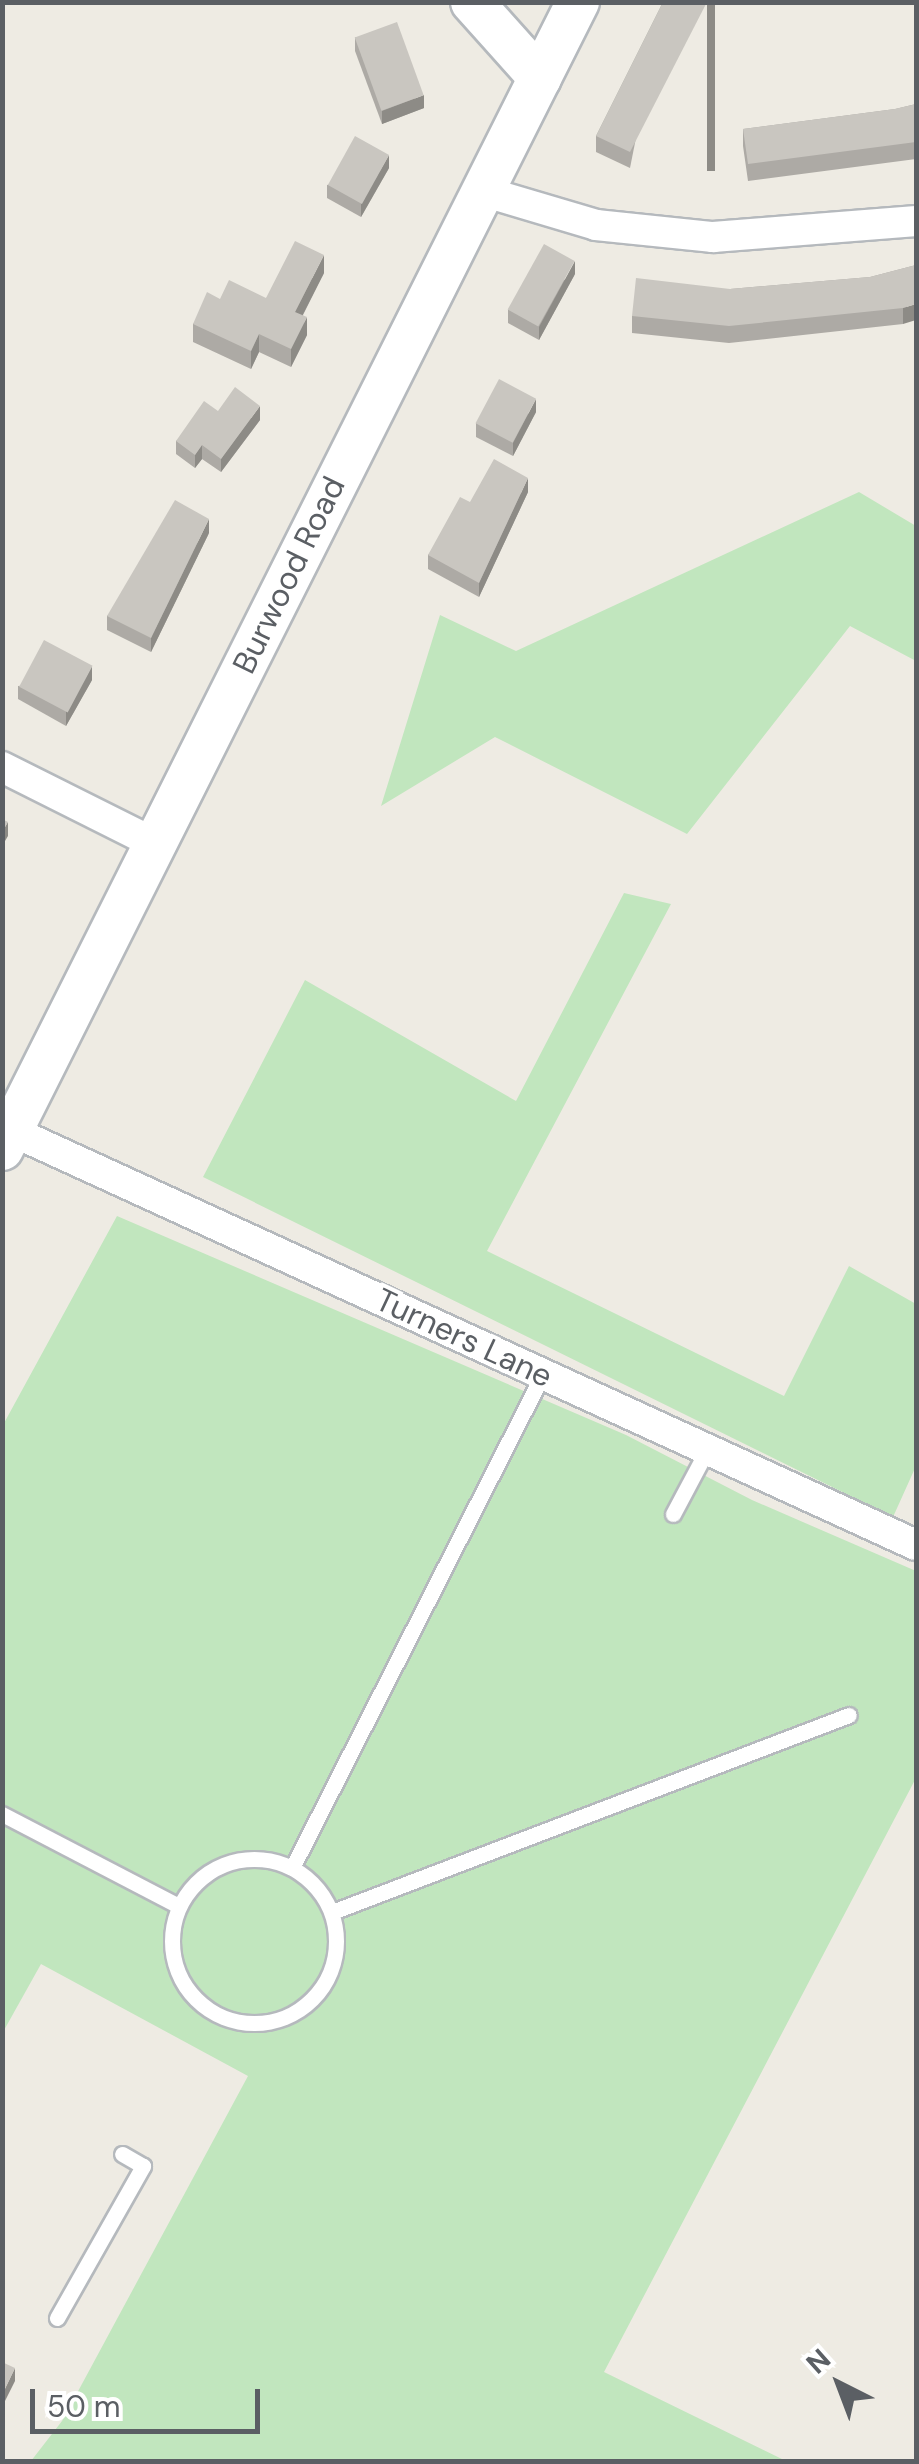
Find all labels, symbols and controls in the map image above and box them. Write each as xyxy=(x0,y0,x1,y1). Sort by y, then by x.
street label: Burwood Road xyxy=(225,470,353,680)
street label: Turners Lane xyxy=(370,1280,558,1396)
north arrow xyxy=(789,2334,889,2434)
text: N xyxy=(799,2341,839,2382)
scale bar xyxy=(35,2369,265,2431)
text: 50 m xyxy=(47,2387,121,2426)

